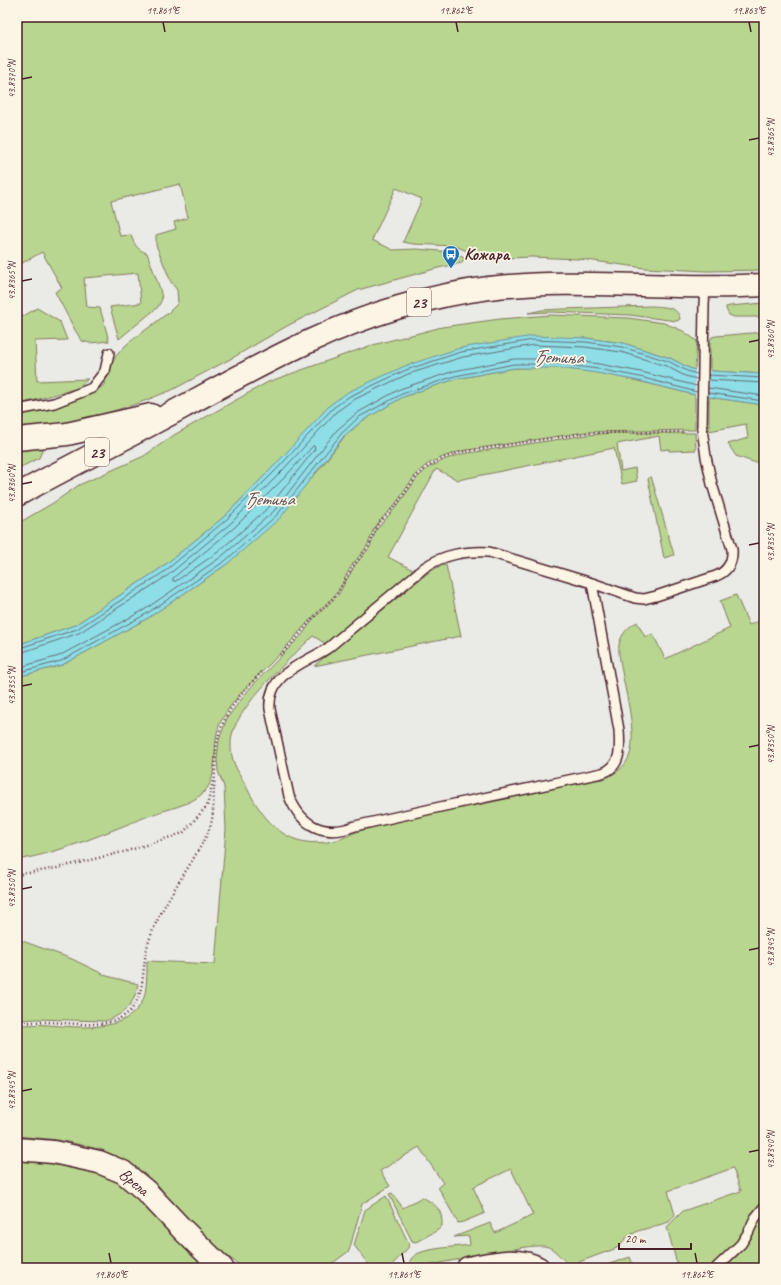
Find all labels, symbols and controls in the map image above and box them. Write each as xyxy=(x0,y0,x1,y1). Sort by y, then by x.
text: 19.861°E xyxy=(147,4,181,17)
text: 19.862°E xyxy=(440,4,474,17)
text: 19.863°E xyxy=(733,4,767,17)
text: 43.8370°N xyxy=(5,58,18,98)
text: 43.8365°N xyxy=(764,117,777,157)
bus stop icon: Кожара xyxy=(441,244,461,269)
place label: Кожара xyxy=(464,244,511,265)
text: 43.8365°N xyxy=(5,260,18,300)
road number: 23 xyxy=(407,288,431,316)
text: 43.8360°N xyxy=(764,319,777,359)
water label: Ђетиња xyxy=(533,346,585,368)
road number: 23 xyxy=(85,438,109,466)
text: 43.8360°N xyxy=(5,463,18,503)
water label: Ђетиња xyxy=(244,488,296,510)
text: 43.8355°N xyxy=(764,522,777,562)
text: 43.8355°N xyxy=(5,665,18,705)
text: 43.8350°N xyxy=(764,724,777,764)
text: 43.8350°N xyxy=(5,868,18,908)
text: 43.8345°N xyxy=(764,927,777,967)
text: 43.8345°N xyxy=(5,1070,18,1110)
text: 43.8340°N xyxy=(764,1129,777,1169)
street label: Врела xyxy=(115,1163,154,1201)
scale bar xyxy=(619,1225,691,1251)
text: 20 m xyxy=(625,1231,647,1247)
text: 19.860°E xyxy=(95,1268,129,1281)
text: 19.861°E xyxy=(388,1268,422,1281)
text: 19.862°E xyxy=(681,1268,715,1281)

